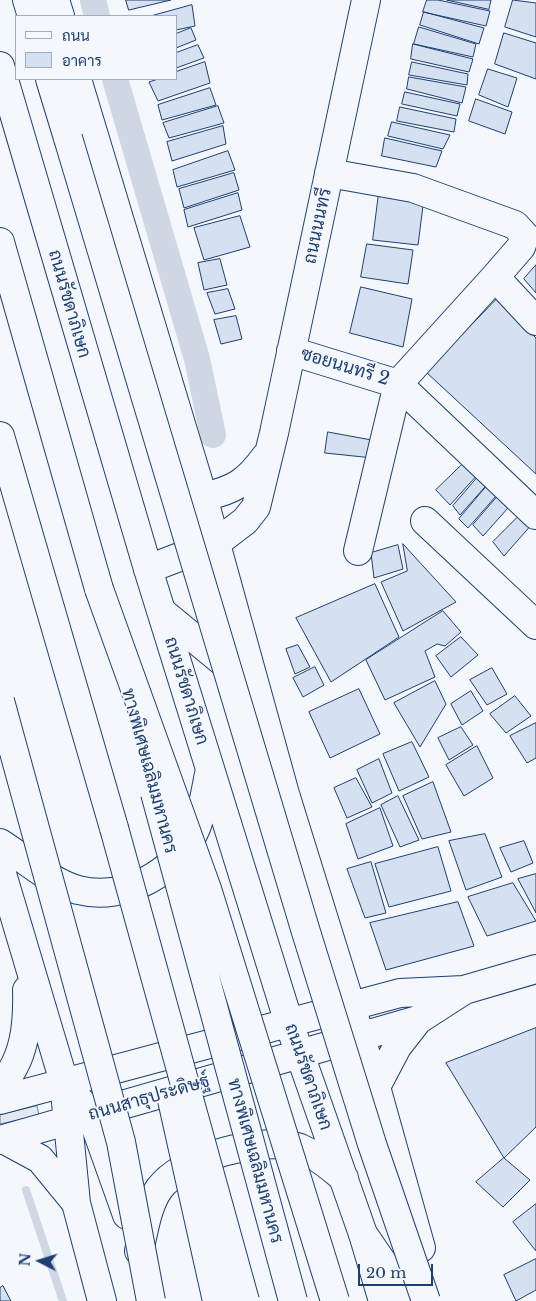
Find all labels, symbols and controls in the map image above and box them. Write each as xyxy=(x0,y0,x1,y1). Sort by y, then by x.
legend xyxy=(15,15,178,80)
text: ถนน xyxy=(62,26,90,45)
text: อาคาร xyxy=(62,51,102,70)
street label: ถนนนนทรี xyxy=(299,186,337,266)
street label: ถนนรัชดาภิเษก xyxy=(43,247,95,361)
street label: ซอยนนทรี 2 xyxy=(298,343,392,391)
street label: ถนนรัชดาภิเษก xyxy=(159,634,213,748)
street label: ทางพิเศษเฉลิมมหานคร xyxy=(117,686,181,856)
street label: ถนนรัชดาภิเษก xyxy=(280,1021,336,1133)
street label: ถนนสาธุประดิษฐ์ xyxy=(86,1070,212,1126)
street label: ทางพิเศษเฉลิมมหานคร xyxy=(223,1076,287,1246)
north arrow xyxy=(15,1236,65,1286)
text: N xyxy=(16,1252,35,1267)
scale bar xyxy=(361,1254,436,1286)
text: 20 m xyxy=(366,1263,406,1282)

